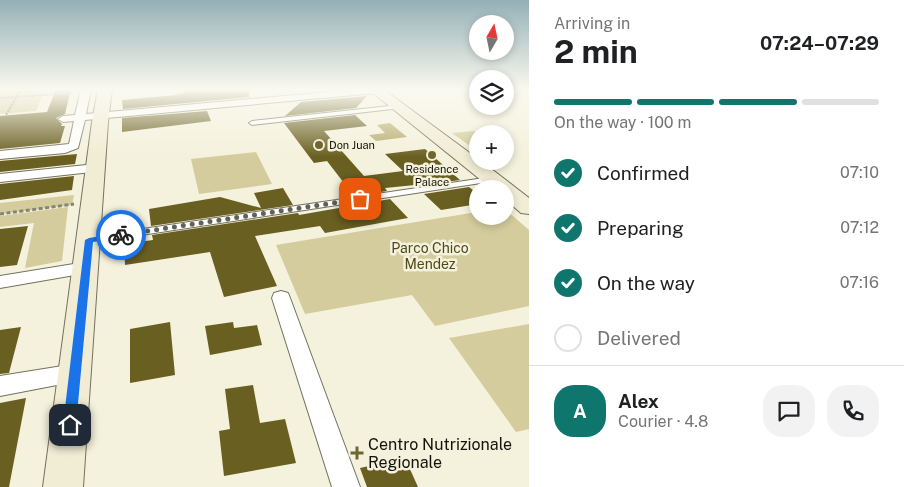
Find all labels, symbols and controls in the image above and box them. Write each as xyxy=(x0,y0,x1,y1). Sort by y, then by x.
text: Arriving in xyxy=(554,14,630,33)
north arrow xyxy=(469,15,514,60)
map controls xyxy=(469,15,514,225)
text: 07:24–07:29 xyxy=(760,32,879,54)
text: 2 min xyxy=(554,33,638,70)
button: layers xyxy=(469,70,514,115)
text: On the way · 100 m xyxy=(554,113,691,132)
button: + xyxy=(469,125,514,170)
marker: Don Juan xyxy=(313,139,325,151)
place label: Don Juan xyxy=(329,139,375,151)
marker: Residence Palace xyxy=(426,149,438,161)
icon: check xyxy=(554,159,582,187)
text: Confirmed xyxy=(597,162,690,184)
place label: Residence Palace xyxy=(405,163,459,188)
text: 07:10 xyxy=(840,163,879,182)
pin xyxy=(339,178,381,220)
button: − xyxy=(469,180,514,225)
icon: bag xyxy=(346,185,374,213)
courier xyxy=(96,210,146,260)
icon: check xyxy=(554,214,582,242)
text: Preparing xyxy=(597,217,684,239)
text: 07:12 xyxy=(840,218,879,237)
icon: bike xyxy=(107,221,135,249)
park label: Parco Chico Mendez xyxy=(391,240,469,272)
icon: check xyxy=(554,269,582,297)
text: On the way xyxy=(597,272,695,294)
text: 07:16 xyxy=(840,273,879,292)
text: Delivered xyxy=(597,327,681,349)
button: chat xyxy=(763,385,815,437)
button: phone xyxy=(827,385,879,437)
text: Alex xyxy=(618,390,659,412)
text: A xyxy=(573,400,587,422)
pin xyxy=(49,404,91,446)
icon: home xyxy=(56,411,84,439)
text: Courier · 4.8 xyxy=(618,412,708,431)
place label: Centro Nutrizionale Regionale xyxy=(368,435,512,472)
marker: Centro Nutrizionale Regionale xyxy=(350,446,364,460)

